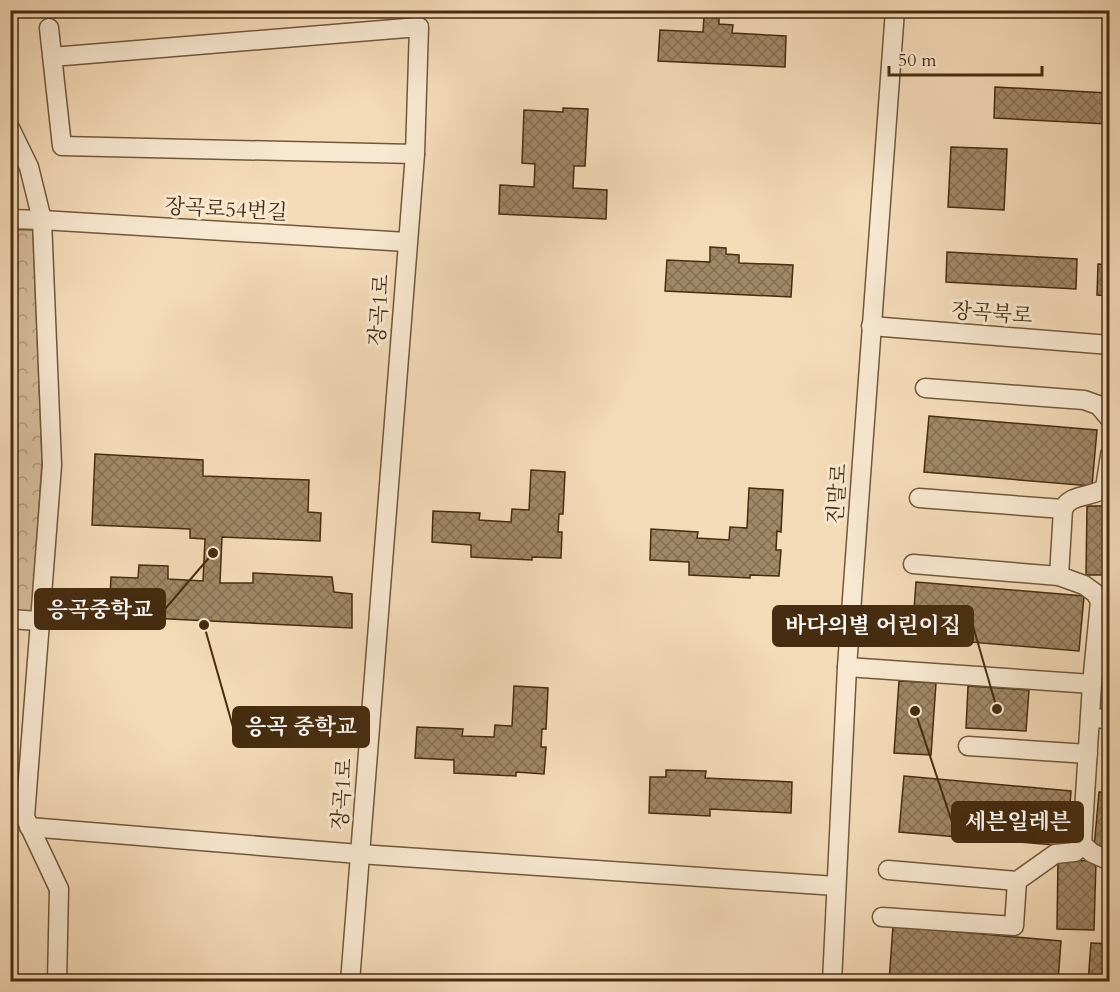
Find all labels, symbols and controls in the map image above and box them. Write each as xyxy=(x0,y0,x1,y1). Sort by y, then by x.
scale bar xyxy=(889,39,1042,77)
text: 50 m xyxy=(898,48,937,73)
street label: 장곡로54번길 xyxy=(164,192,288,227)
street label: 장곡1로 xyxy=(363,273,396,347)
street label: 장곡북로 xyxy=(950,296,1033,331)
street label: 진말로 xyxy=(821,463,854,525)
callout: 응곡중학교 xyxy=(35,589,165,629)
text: 응곡중학교 xyxy=(47,595,153,625)
callout: 바다의별 어린이집 xyxy=(773,606,973,646)
text: 바다의별 어린이집 xyxy=(785,611,961,641)
callout: 응곡 중학교 xyxy=(233,707,369,747)
text: 응곡 중학교 xyxy=(245,712,357,742)
street label: 장곡1로 xyxy=(326,757,359,831)
callout: 세븐일레븐 xyxy=(952,802,1083,842)
text: 세븐일레븐 xyxy=(965,807,1071,837)

